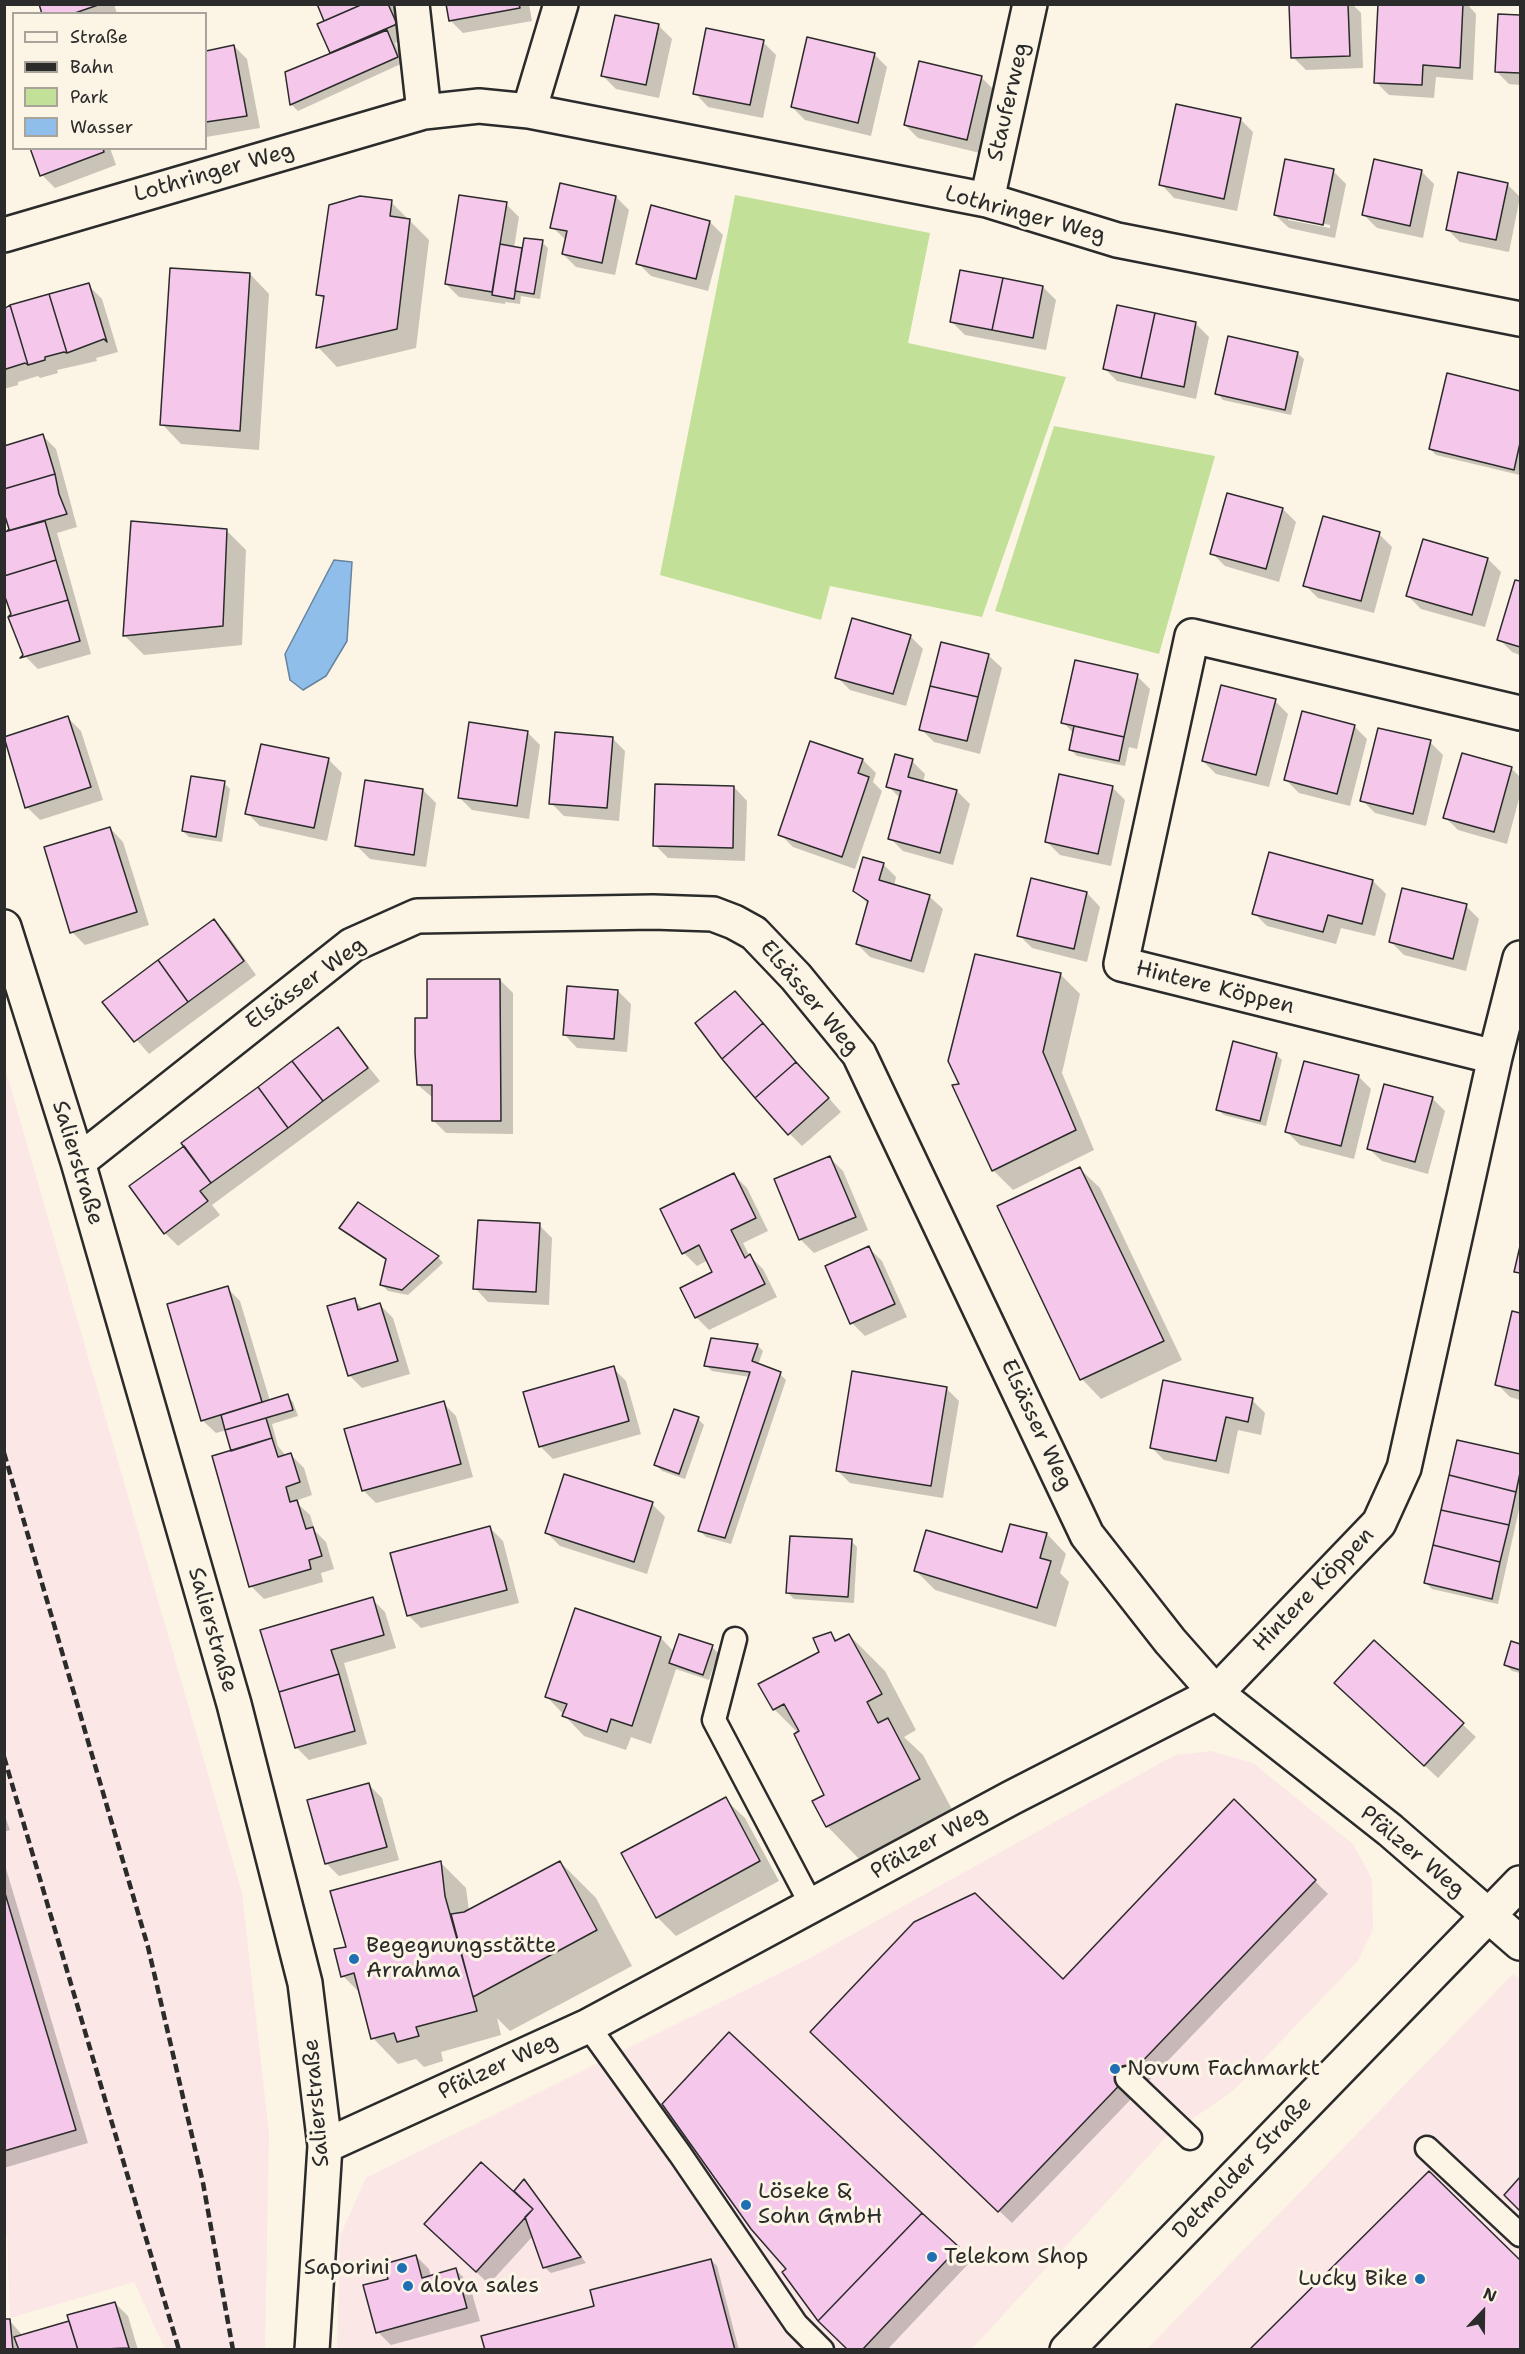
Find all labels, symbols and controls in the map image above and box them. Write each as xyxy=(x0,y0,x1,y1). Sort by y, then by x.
legend xyxy=(12,12,207,150)
text: Straße xyxy=(70,25,128,49)
street label: Stauferweg xyxy=(983,40,1035,164)
text: Bahn xyxy=(70,55,114,79)
text: Park xyxy=(70,85,109,109)
text: Wasser xyxy=(70,115,133,139)
street label: Lothringer Weg xyxy=(131,138,297,208)
street label: Lothringer Weg xyxy=(942,181,1108,249)
street label: Elsässer Weg xyxy=(241,932,371,1036)
street label: Elsässer Weg xyxy=(754,935,864,1061)
street label: Hintere Köppen xyxy=(1133,956,1297,1020)
street label: Salierstraße xyxy=(46,1098,108,1228)
street label: Elsässer Weg xyxy=(994,1355,1078,1495)
street label: Hintere Köppen xyxy=(1248,1522,1380,1658)
street label: Salierstraße xyxy=(182,1565,242,1695)
street label: Pfälzer Weg xyxy=(866,1800,992,1886)
street label: Pfälzer Weg xyxy=(1354,1801,1470,1903)
place label: Begegnungsstätte Arrahma xyxy=(366,1933,556,1984)
marker: Begegnungsstätte Arrahma xyxy=(347,1952,361,1966)
street label: Pfälzer Weg xyxy=(434,2028,562,2106)
street label: Salierstraße xyxy=(298,2038,336,2168)
place label: Novum Fachmarkt xyxy=(1127,2056,1320,2082)
marker: Novum Fachmarkt xyxy=(1108,2062,1122,2076)
street label: Detmolder Straße xyxy=(1168,2091,1318,2245)
place label: Löseke & Sohn GmbH xyxy=(758,2179,882,2230)
marker: Löseke & Sohn GmbH xyxy=(739,2198,753,2212)
place label: Telekom Shop xyxy=(944,2244,1088,2270)
marker: Telekom Shop xyxy=(925,2250,939,2264)
place label: Saporini xyxy=(304,2255,390,2281)
marker: Saporini xyxy=(395,2261,409,2275)
place label: Lucky Bike xyxy=(1298,2266,1408,2292)
marker: Lucky Bike xyxy=(1413,2272,1427,2286)
place label: alova sales xyxy=(420,2273,539,2299)
marker: alova sales xyxy=(401,2279,415,2293)
north arrow xyxy=(1453,2282,1513,2342)
text: N xyxy=(1480,2283,1500,2307)

